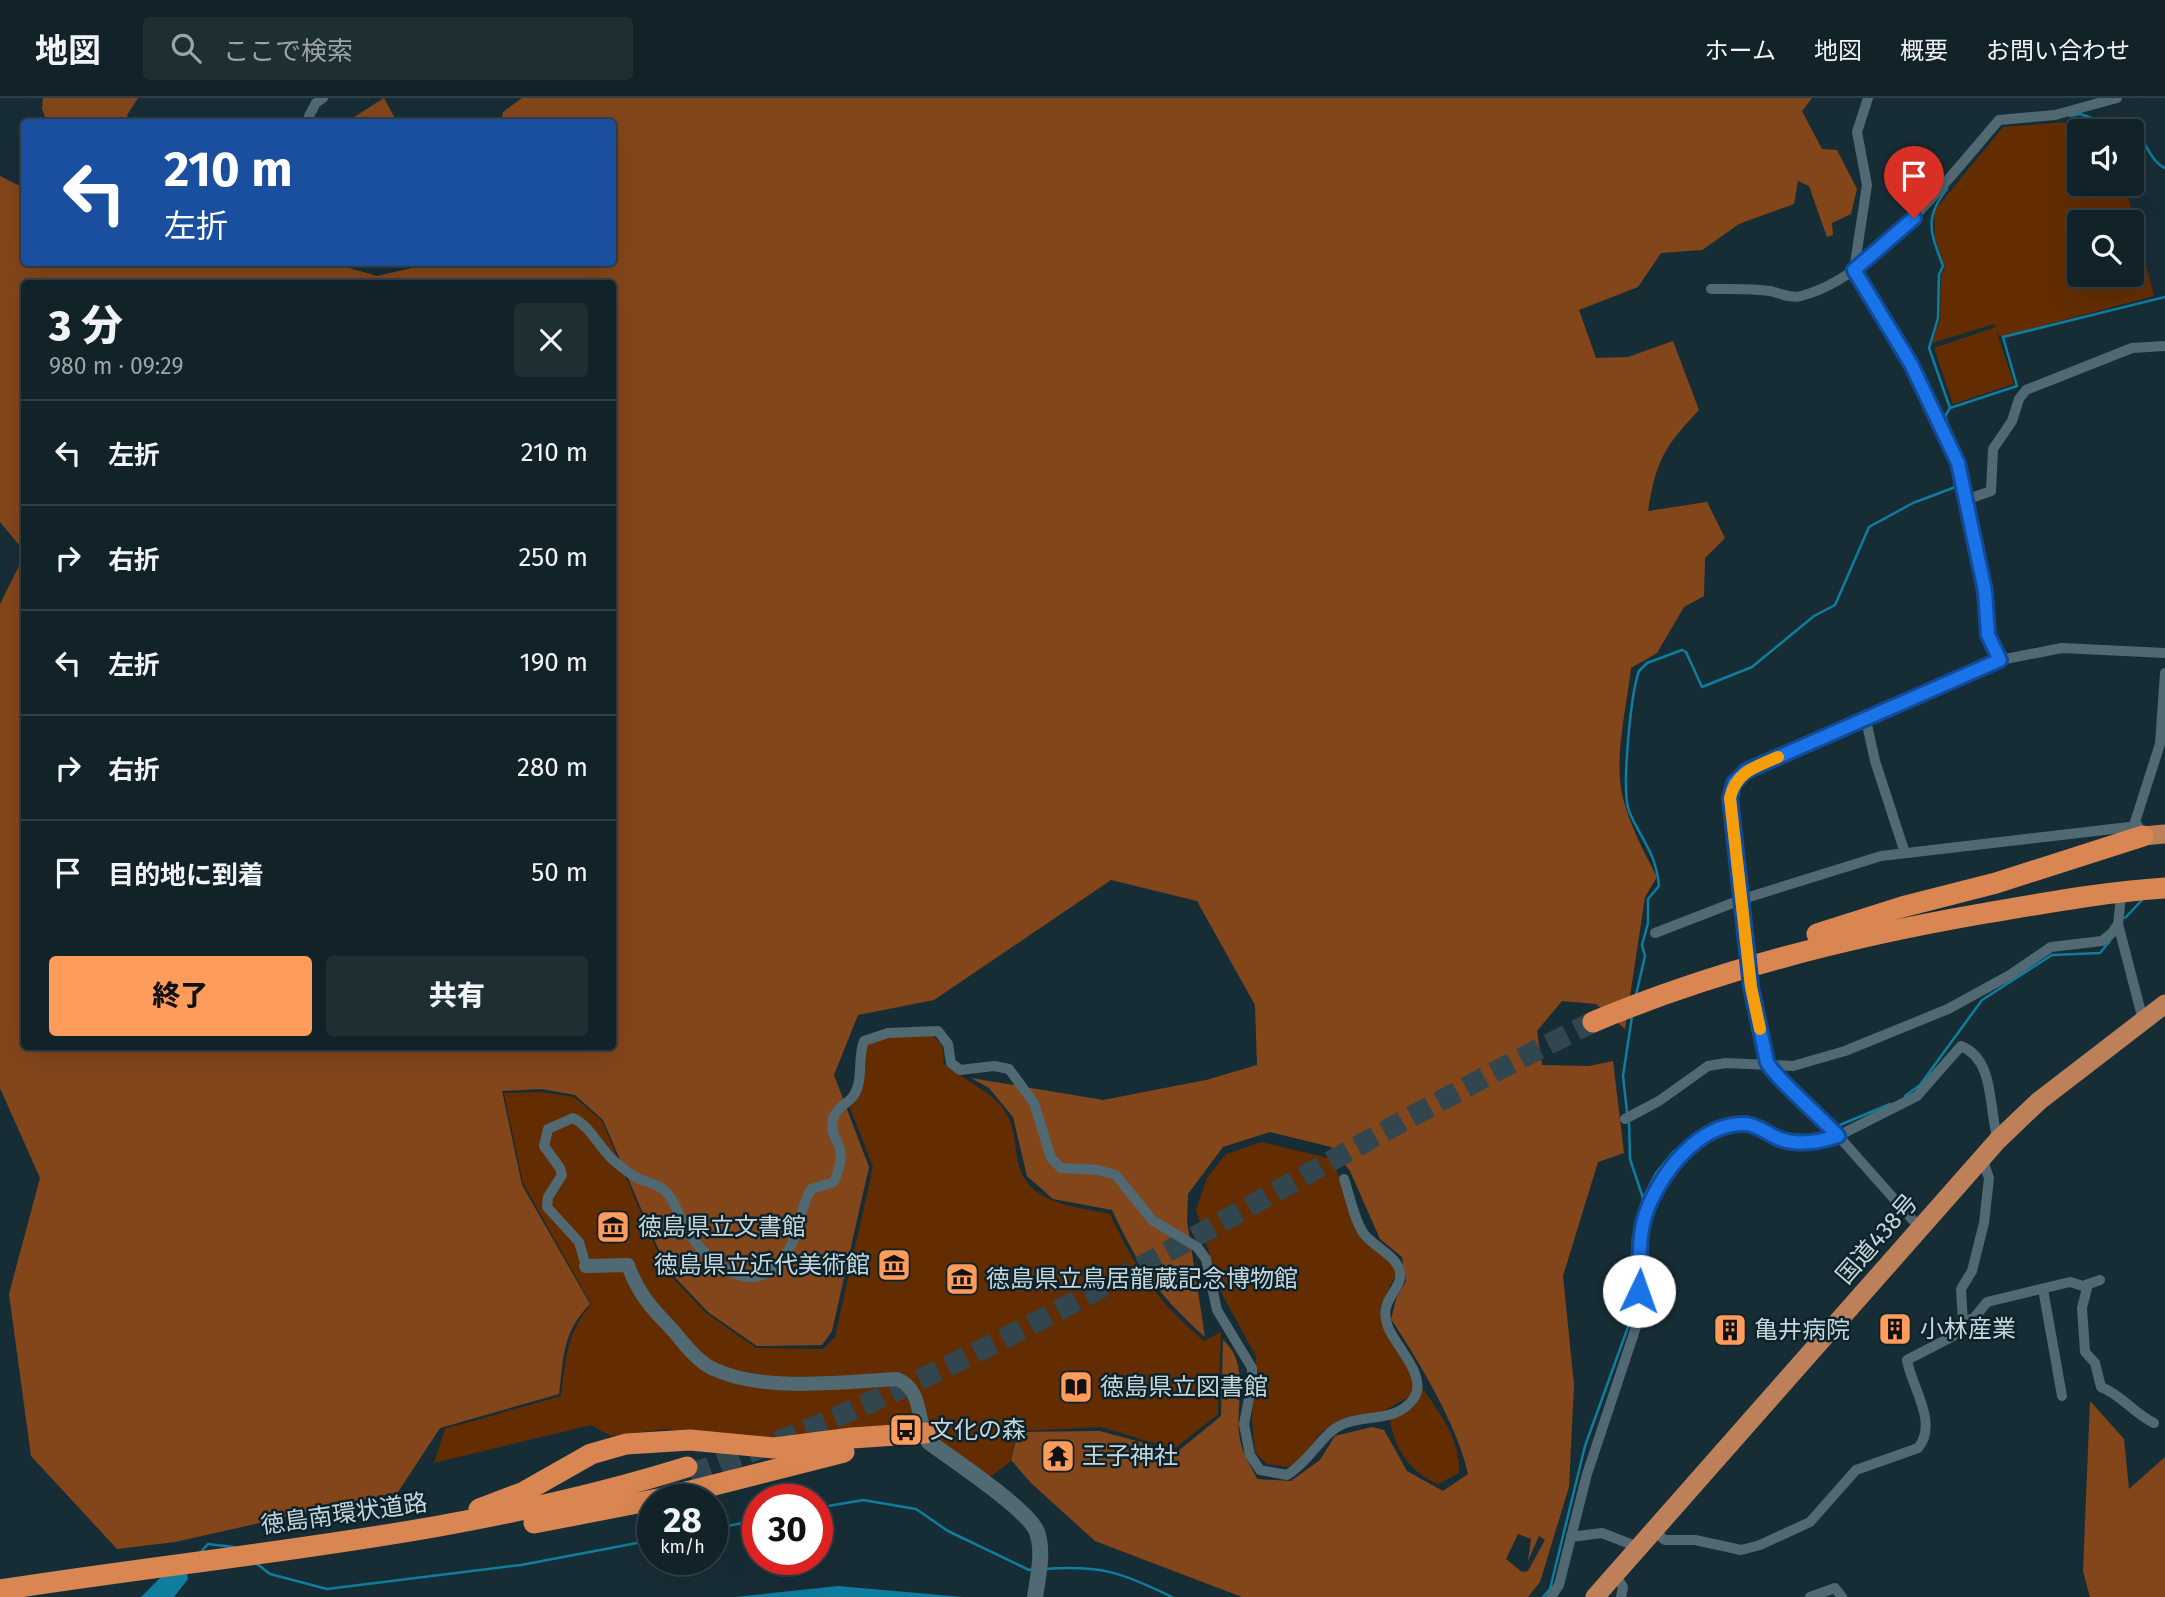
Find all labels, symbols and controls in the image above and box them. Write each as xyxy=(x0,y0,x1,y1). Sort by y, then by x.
search box xyxy=(143,17,633,80)
icon: search xyxy=(167,29,205,67)
text: 地図 xyxy=(35,31,101,71)
text: ここで検索 xyxy=(223,36,353,67)
text: ホーム xyxy=(1705,37,1776,65)
text: 地図 xyxy=(1814,37,1862,65)
text: 概要 xyxy=(1900,37,1948,65)
text: お問い合わせ xyxy=(1986,37,2130,65)
map controls xyxy=(2067,119,2144,287)
button: sound xyxy=(2067,119,2144,196)
text: 210 m xyxy=(164,140,293,199)
pin xyxy=(1884,146,1944,218)
icon: left xyxy=(49,147,140,238)
icon: arrive xyxy=(1895,157,1933,195)
text: 左折 xyxy=(164,207,228,245)
button: search xyxy=(2067,210,2144,287)
text: 3 分 xyxy=(49,301,123,351)
button: close xyxy=(514,303,588,377)
text: 980 m · 09:29 xyxy=(49,352,184,380)
icon: left xyxy=(49,434,87,472)
text: 210 m xyxy=(521,437,588,468)
text: 左折 xyxy=(108,440,160,471)
icon: right xyxy=(49,539,87,577)
text: 250 m xyxy=(518,542,588,573)
text: 右折 xyxy=(108,545,160,576)
icon: left xyxy=(49,644,87,682)
text: 190 m xyxy=(519,647,588,678)
text: 左折 xyxy=(108,650,160,681)
icon: right xyxy=(49,749,87,787)
text: 280 m xyxy=(517,752,588,783)
text: 右折 xyxy=(108,755,160,786)
icon: arrive xyxy=(49,854,87,892)
text: 50 m xyxy=(531,857,588,888)
text: 目的地に到着 xyxy=(108,860,264,891)
button: 終了 xyxy=(49,956,312,1036)
button: 共有 xyxy=(326,956,588,1036)
street label: 国道438号 xyxy=(1830,1188,1924,1290)
museum icon: 徳島県立文書館 xyxy=(594,1208,632,1246)
place label: 徳島県立文書館 xyxy=(638,1213,806,1241)
museum icon: 徳島県立近代美術館 xyxy=(875,1246,913,1284)
place label: 徳島県立近代美術館 xyxy=(654,1251,870,1279)
position arrow xyxy=(1602,1254,1676,1328)
museum icon: 徳島県立鳥居龍蔵記念博物館 xyxy=(943,1260,981,1298)
place label: 徳島県立鳥居龍蔵記念博物館 xyxy=(986,1265,1298,1293)
building icon: 小林産業 xyxy=(1876,1310,1914,1348)
building icon: 亀井病院 xyxy=(1711,1311,1749,1349)
place label: 小林産業 xyxy=(1920,1315,2016,1343)
place label: 亀井病院 xyxy=(1754,1316,1850,1344)
library icon: 徳島県立図書館 xyxy=(1057,1368,1095,1406)
place label: 徳島県立図書館 xyxy=(1100,1373,1268,1401)
bus stop icon: 文化の森 xyxy=(887,1411,925,1449)
place label: 文化の森 xyxy=(930,1416,1026,1444)
temple icon: 王子神社 xyxy=(1039,1437,1077,1475)
place label: 王子神社 xyxy=(1082,1442,1178,1470)
speed limit sign: 30 xyxy=(742,1484,833,1575)
street label: 徳島南環状道路 xyxy=(259,1488,429,1540)
text: 28 xyxy=(663,1499,702,1541)
text: km/h xyxy=(660,1536,705,1558)

